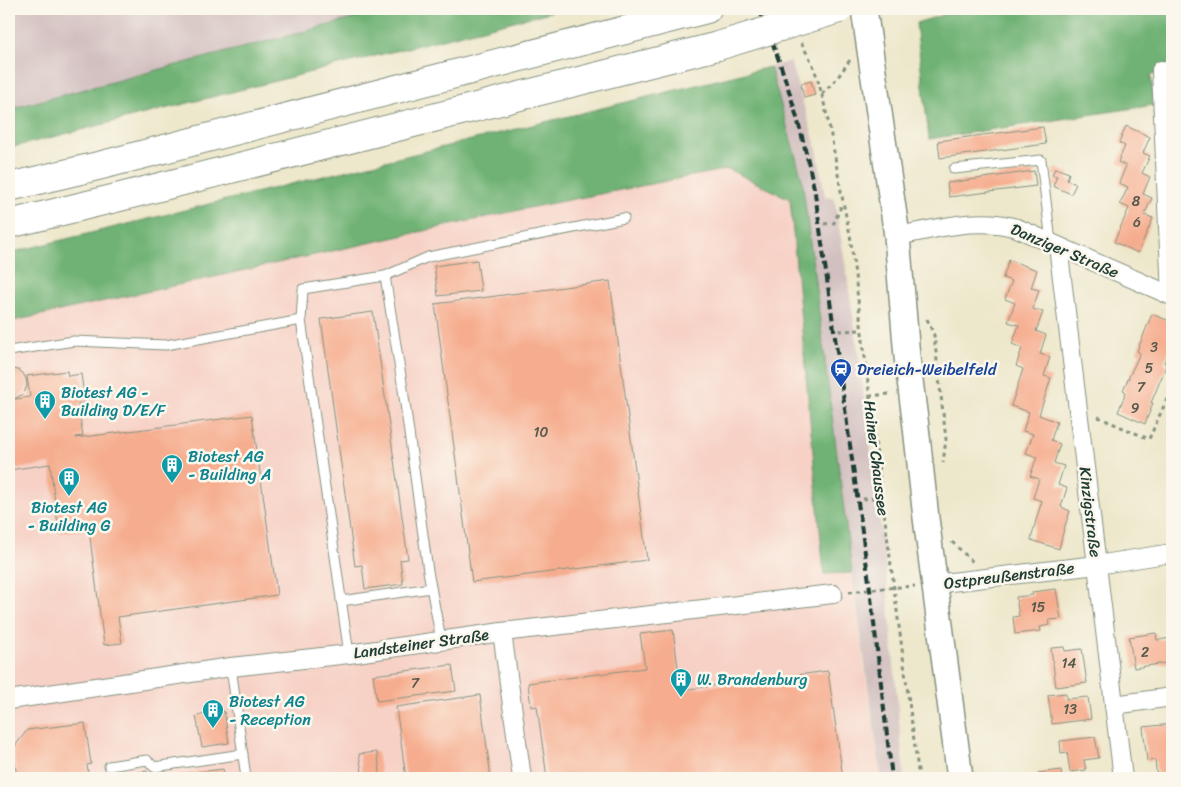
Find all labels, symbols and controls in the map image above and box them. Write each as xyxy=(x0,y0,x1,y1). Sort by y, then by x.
house number: 8 xyxy=(1132,189,1141,214)
house number: 6 xyxy=(1133,210,1141,235)
street label: Danziger Straße xyxy=(1006,215,1124,286)
house number: 3 xyxy=(1150,335,1158,360)
place label: Dreieich-Weibelfeld xyxy=(857,355,998,384)
house number: 5 xyxy=(1145,356,1154,381)
station icon: Dreieich-Weibelfeld xyxy=(829,357,853,388)
house number: 7 xyxy=(1137,375,1146,400)
place label: Biotest AG - Building D/E/F xyxy=(61,378,167,425)
building icon: Biotest AG - Building D/E/F xyxy=(33,389,57,420)
house number: 9 xyxy=(1131,396,1140,421)
street label: Hainer Chaussee xyxy=(855,398,898,518)
house number: 10 xyxy=(534,420,549,445)
place label: Biotest AG - Building A xyxy=(188,442,272,489)
building icon: Biotest AG - Building A xyxy=(160,453,184,484)
street label: Kinzigstraße xyxy=(1071,465,1110,559)
building icon: Biotest AG - Building G xyxy=(57,466,81,497)
place label: Biotest AG - Building G xyxy=(28,493,111,540)
street label: Ostpreußenstraße xyxy=(942,553,1076,598)
house number: 15 xyxy=(1031,595,1046,620)
street label: Landsteiner Straße xyxy=(351,620,491,667)
house number: 2 xyxy=(1141,640,1149,665)
house number: 14 xyxy=(1062,651,1077,676)
place label: W. Brandenburg xyxy=(697,665,808,694)
building icon: W. Brandenburg xyxy=(669,667,693,698)
house number: 7 xyxy=(411,671,420,696)
place label: Biotest AG - Reception xyxy=(229,687,311,734)
house number: 13 xyxy=(1063,697,1077,722)
building icon: Biotest AG - Reception xyxy=(201,698,225,729)

